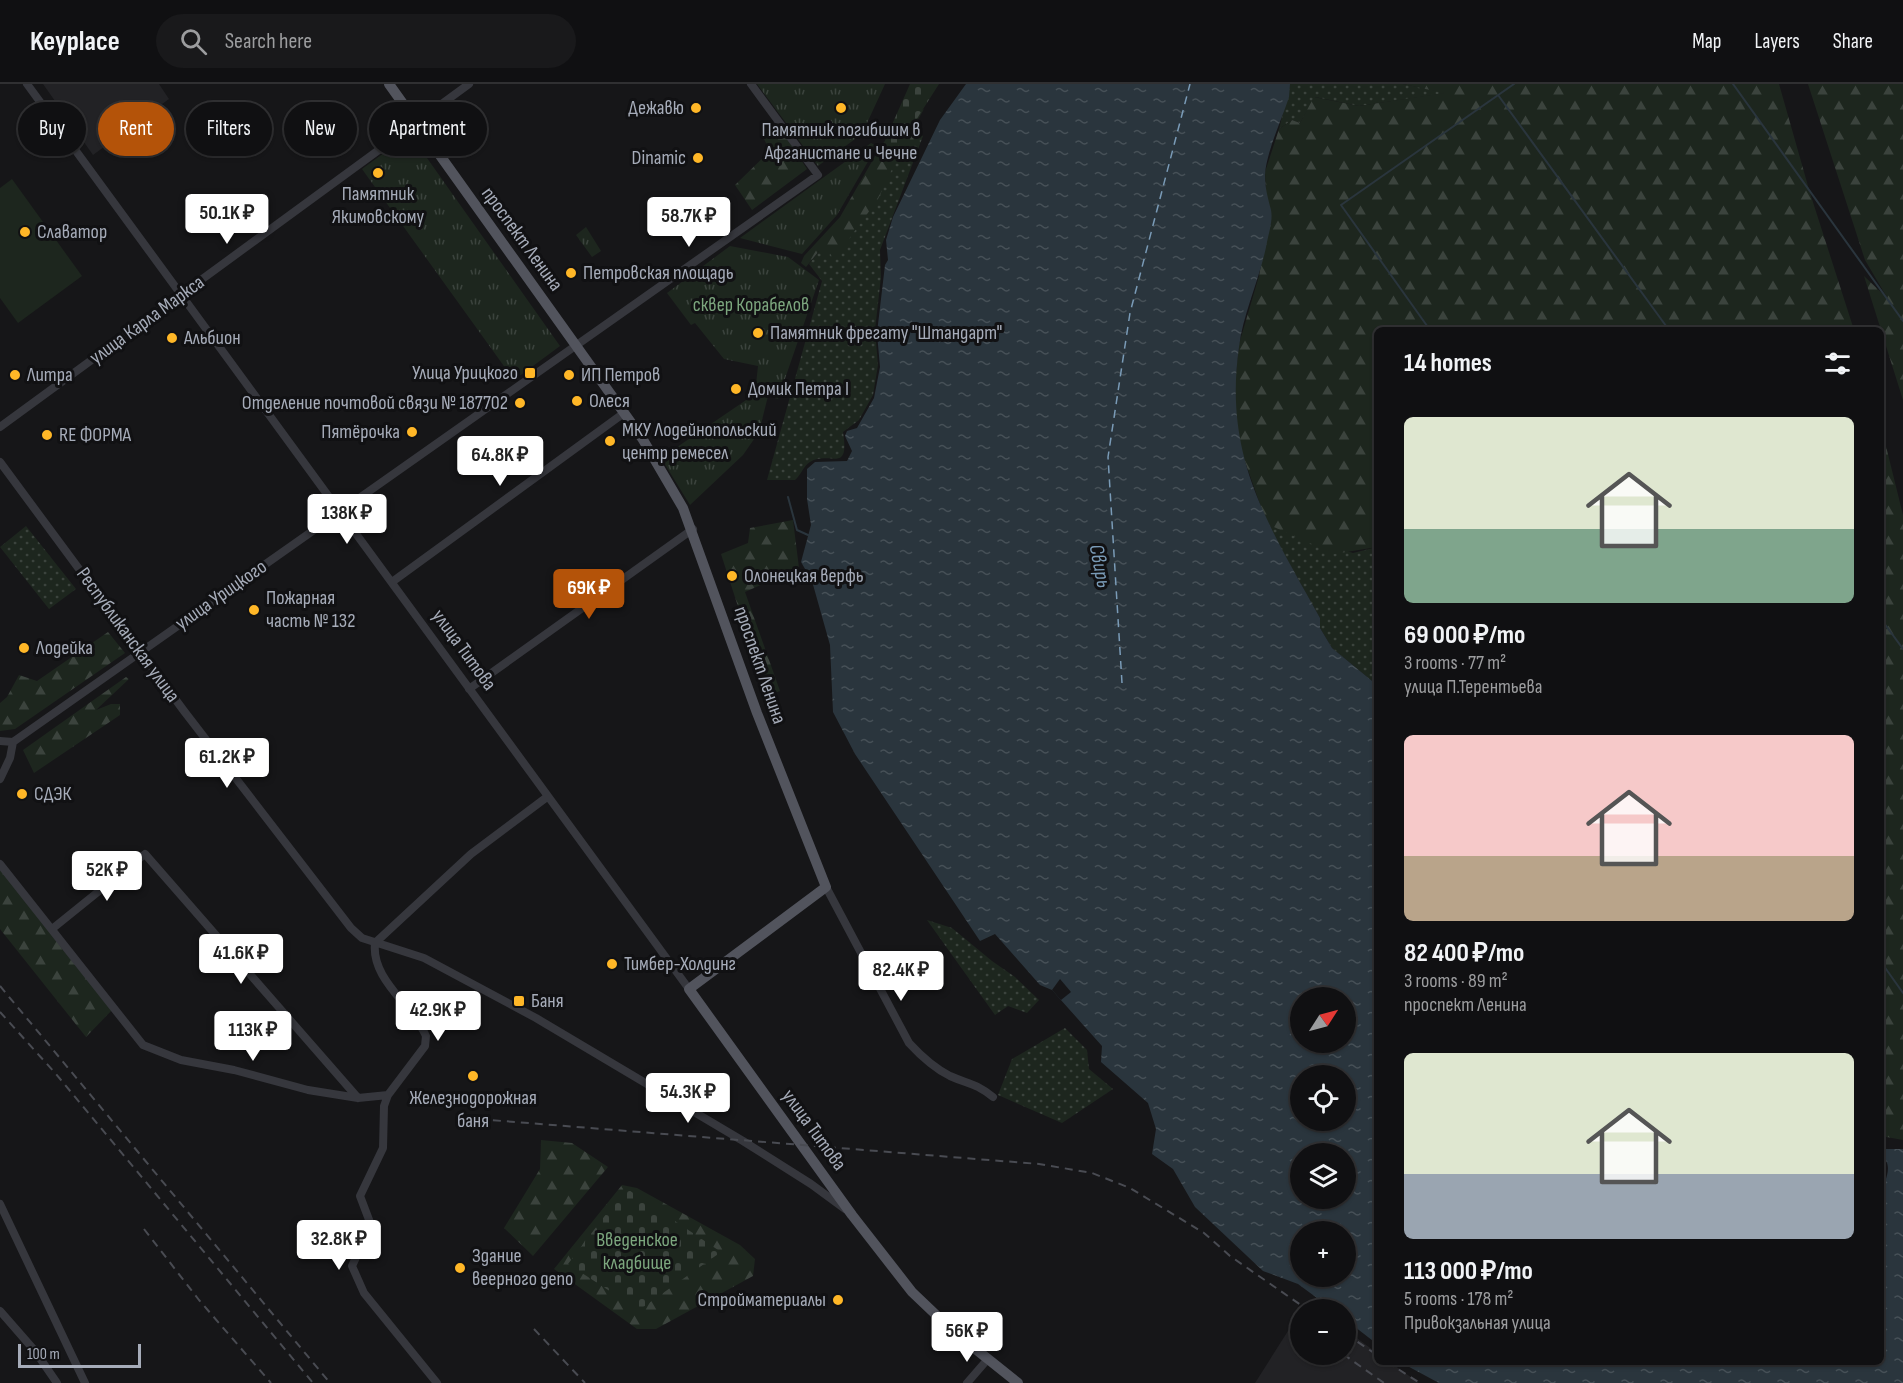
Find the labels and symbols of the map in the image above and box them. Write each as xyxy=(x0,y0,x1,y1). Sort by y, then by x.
place label: Дежавю xyxy=(628,96,684,120)
marker: Дежавю xyxy=(689,101,703,115)
marker: Памятник погибшим в Афганистане и Чечне xyxy=(834,101,848,115)
place label: Памятник погибшим в Афганистане и Чечне xyxy=(762,118,920,165)
place label: Dinamic xyxy=(632,146,686,170)
marker: Dinamic xyxy=(691,151,705,165)
marker: Памятник Якимовскому xyxy=(371,166,385,180)
place label: Памятник Якимовскому xyxy=(332,182,425,229)
street label: проспект Ленина xyxy=(476,182,568,296)
pin: 50.1K ₽ xyxy=(172,194,282,245)
pin: 58.7K ₽ xyxy=(634,197,744,248)
place label: Славатор xyxy=(37,220,107,244)
marker: Славатор xyxy=(18,225,32,239)
place label: Петровская площадь xyxy=(583,261,734,285)
marker: Петровская площадь xyxy=(564,266,578,280)
street label: улица Карла Маркса xyxy=(85,270,209,370)
park label: сквер Корабелов xyxy=(693,293,809,317)
place label: Памятник фрегату "Штандарт" xyxy=(770,321,1002,345)
place label: Альбион xyxy=(183,326,241,350)
marker: Памятник фрегату "Штандарт" xyxy=(751,326,765,340)
marker: Альбион xyxy=(165,331,179,345)
place label: Улица Урицкого xyxy=(412,361,518,385)
place label: Литра xyxy=(26,363,73,387)
place label: ИП Петров xyxy=(581,363,660,387)
marker: Улица Урицкого xyxy=(523,366,537,380)
marker: Литра xyxy=(8,368,22,382)
marker: ИП Петров xyxy=(562,368,576,382)
place label: Домик Петра I xyxy=(748,377,849,401)
marker: Домик Петра I xyxy=(729,382,743,396)
place label: Олеся xyxy=(589,389,630,413)
place label: Отделение почтовой связи № 187702 xyxy=(242,391,508,415)
marker: Олеся xyxy=(570,394,584,408)
marker: Отделение почтовой связи № 187702 xyxy=(513,396,527,410)
place label: МКУ Лодейнопольский центр ремесел xyxy=(622,418,777,465)
place label: Пятёрочка xyxy=(321,420,400,444)
place label: RE ФОРМА xyxy=(59,423,132,447)
marker: Пятёрочка xyxy=(405,425,419,439)
marker: RE ФОРМА xyxy=(40,428,54,442)
marker: МКУ Лодейнопольский центр ремесел xyxy=(603,434,617,448)
pin: 64.8K ₽ xyxy=(445,436,555,487)
pin: 138K ₽ xyxy=(298,494,396,545)
water label: Свирь xyxy=(1084,542,1116,590)
street label: улица Урицкого xyxy=(171,555,271,635)
street label: Республиканская улица xyxy=(71,563,185,707)
place label: Олонецкая верфь xyxy=(744,564,864,588)
pin: 69K ₽ xyxy=(547,569,631,620)
marker: Олонецкая верфь xyxy=(725,569,739,583)
place label: Пожарная часть № 132 xyxy=(266,586,355,633)
marker: Пожарная часть № 132 xyxy=(247,603,261,617)
street label: проспект Ленина xyxy=(729,603,791,727)
street label: улица Титова xyxy=(427,605,501,695)
place label: Лодейка xyxy=(35,636,93,660)
marker: Лодейка xyxy=(17,641,31,655)
pin: 61.2K ₽ xyxy=(172,738,282,789)
place label: СДЭК xyxy=(34,782,72,806)
marker: СДЭК xyxy=(15,787,29,801)
pin: 52K ₽ xyxy=(65,851,149,902)
pin: 41.6K ₽ xyxy=(186,934,296,985)
pin: 82.4K ₽ xyxy=(846,951,956,1002)
place label: Тимбер-Холдинг xyxy=(624,952,736,976)
marker: Тимбер-Холдинг xyxy=(605,957,619,971)
north arrow xyxy=(1290,987,1356,1053)
place label: Баня xyxy=(531,989,564,1013)
pin: 42.9K ₽ xyxy=(383,991,493,1042)
marker: Баня xyxy=(512,994,526,1008)
pin: 113K ₽ xyxy=(204,1011,302,1062)
marker: Железнодорожная баня xyxy=(466,1069,480,1083)
pin: 54.3K ₽ xyxy=(633,1073,743,1124)
street label: улица Титова xyxy=(777,1085,851,1175)
place label: Железнодорожная баня xyxy=(409,1086,537,1133)
pin: 32.8K ₽ xyxy=(284,1220,394,1271)
park label: Введенское кладбище xyxy=(596,1228,678,1275)
place label: Здание веерного депо xyxy=(472,1244,573,1291)
marker: Здание веерного депо xyxy=(453,1261,467,1275)
place label: Стройматериалы xyxy=(698,1288,826,1312)
marker: Стройматериалы xyxy=(831,1293,845,1307)
pin: 56K ₽ xyxy=(925,1312,1009,1363)
scale bar xyxy=(18,1341,141,1368)

